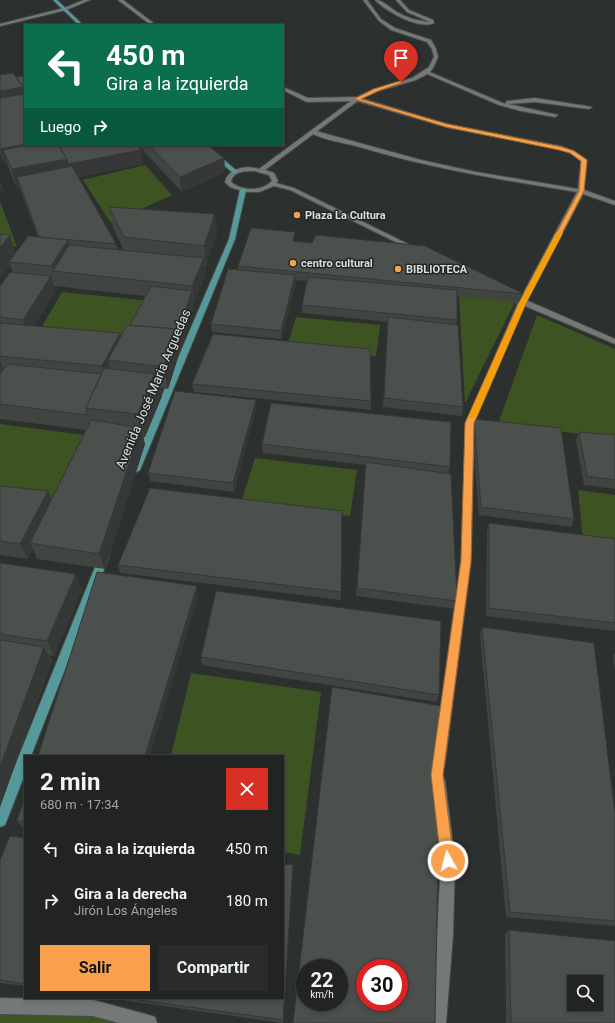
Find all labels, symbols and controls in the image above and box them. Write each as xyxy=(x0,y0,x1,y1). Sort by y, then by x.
text: 450 m xyxy=(106,39,185,72)
icon: left xyxy=(40,40,92,92)
pin xyxy=(384,41,418,82)
icon: arrive xyxy=(390,47,412,69)
text: Gira a la izquierda xyxy=(106,73,249,94)
icon: right xyxy=(89,116,111,138)
text: Luego xyxy=(40,118,81,136)
place label: Plaza La Cultura xyxy=(305,209,386,222)
marker: Plaza La Cultura xyxy=(292,210,302,220)
place label: centro cultural xyxy=(301,257,373,270)
marker: centro cultural xyxy=(288,258,298,268)
place label: BIBLIOTECA xyxy=(406,263,468,276)
marker: BIBLIOTECA xyxy=(393,264,403,274)
street label: Avenida José Maria Arguedas xyxy=(112,307,194,471)
text: 2 min xyxy=(40,768,100,796)
button: close xyxy=(226,768,268,810)
text: 680 m · 17:34 xyxy=(40,797,119,812)
icon: left xyxy=(40,838,62,860)
text: Gira a la izquierda xyxy=(74,840,195,858)
text: 450 m xyxy=(226,840,268,858)
position arrow xyxy=(427,840,469,882)
text: Gira a la derecha xyxy=(74,885,187,903)
icon: right xyxy=(40,890,62,912)
text: 180 m xyxy=(226,892,268,910)
text: Jirón Los Ángeles xyxy=(74,903,177,918)
button: Salir xyxy=(40,945,150,991)
button: Compartir xyxy=(158,945,268,991)
speed limit sign: 30 xyxy=(356,959,408,1011)
text: 22 xyxy=(311,968,333,992)
map controls xyxy=(567,975,603,1011)
button: search xyxy=(567,975,603,1011)
text: km/h xyxy=(310,989,334,1000)

